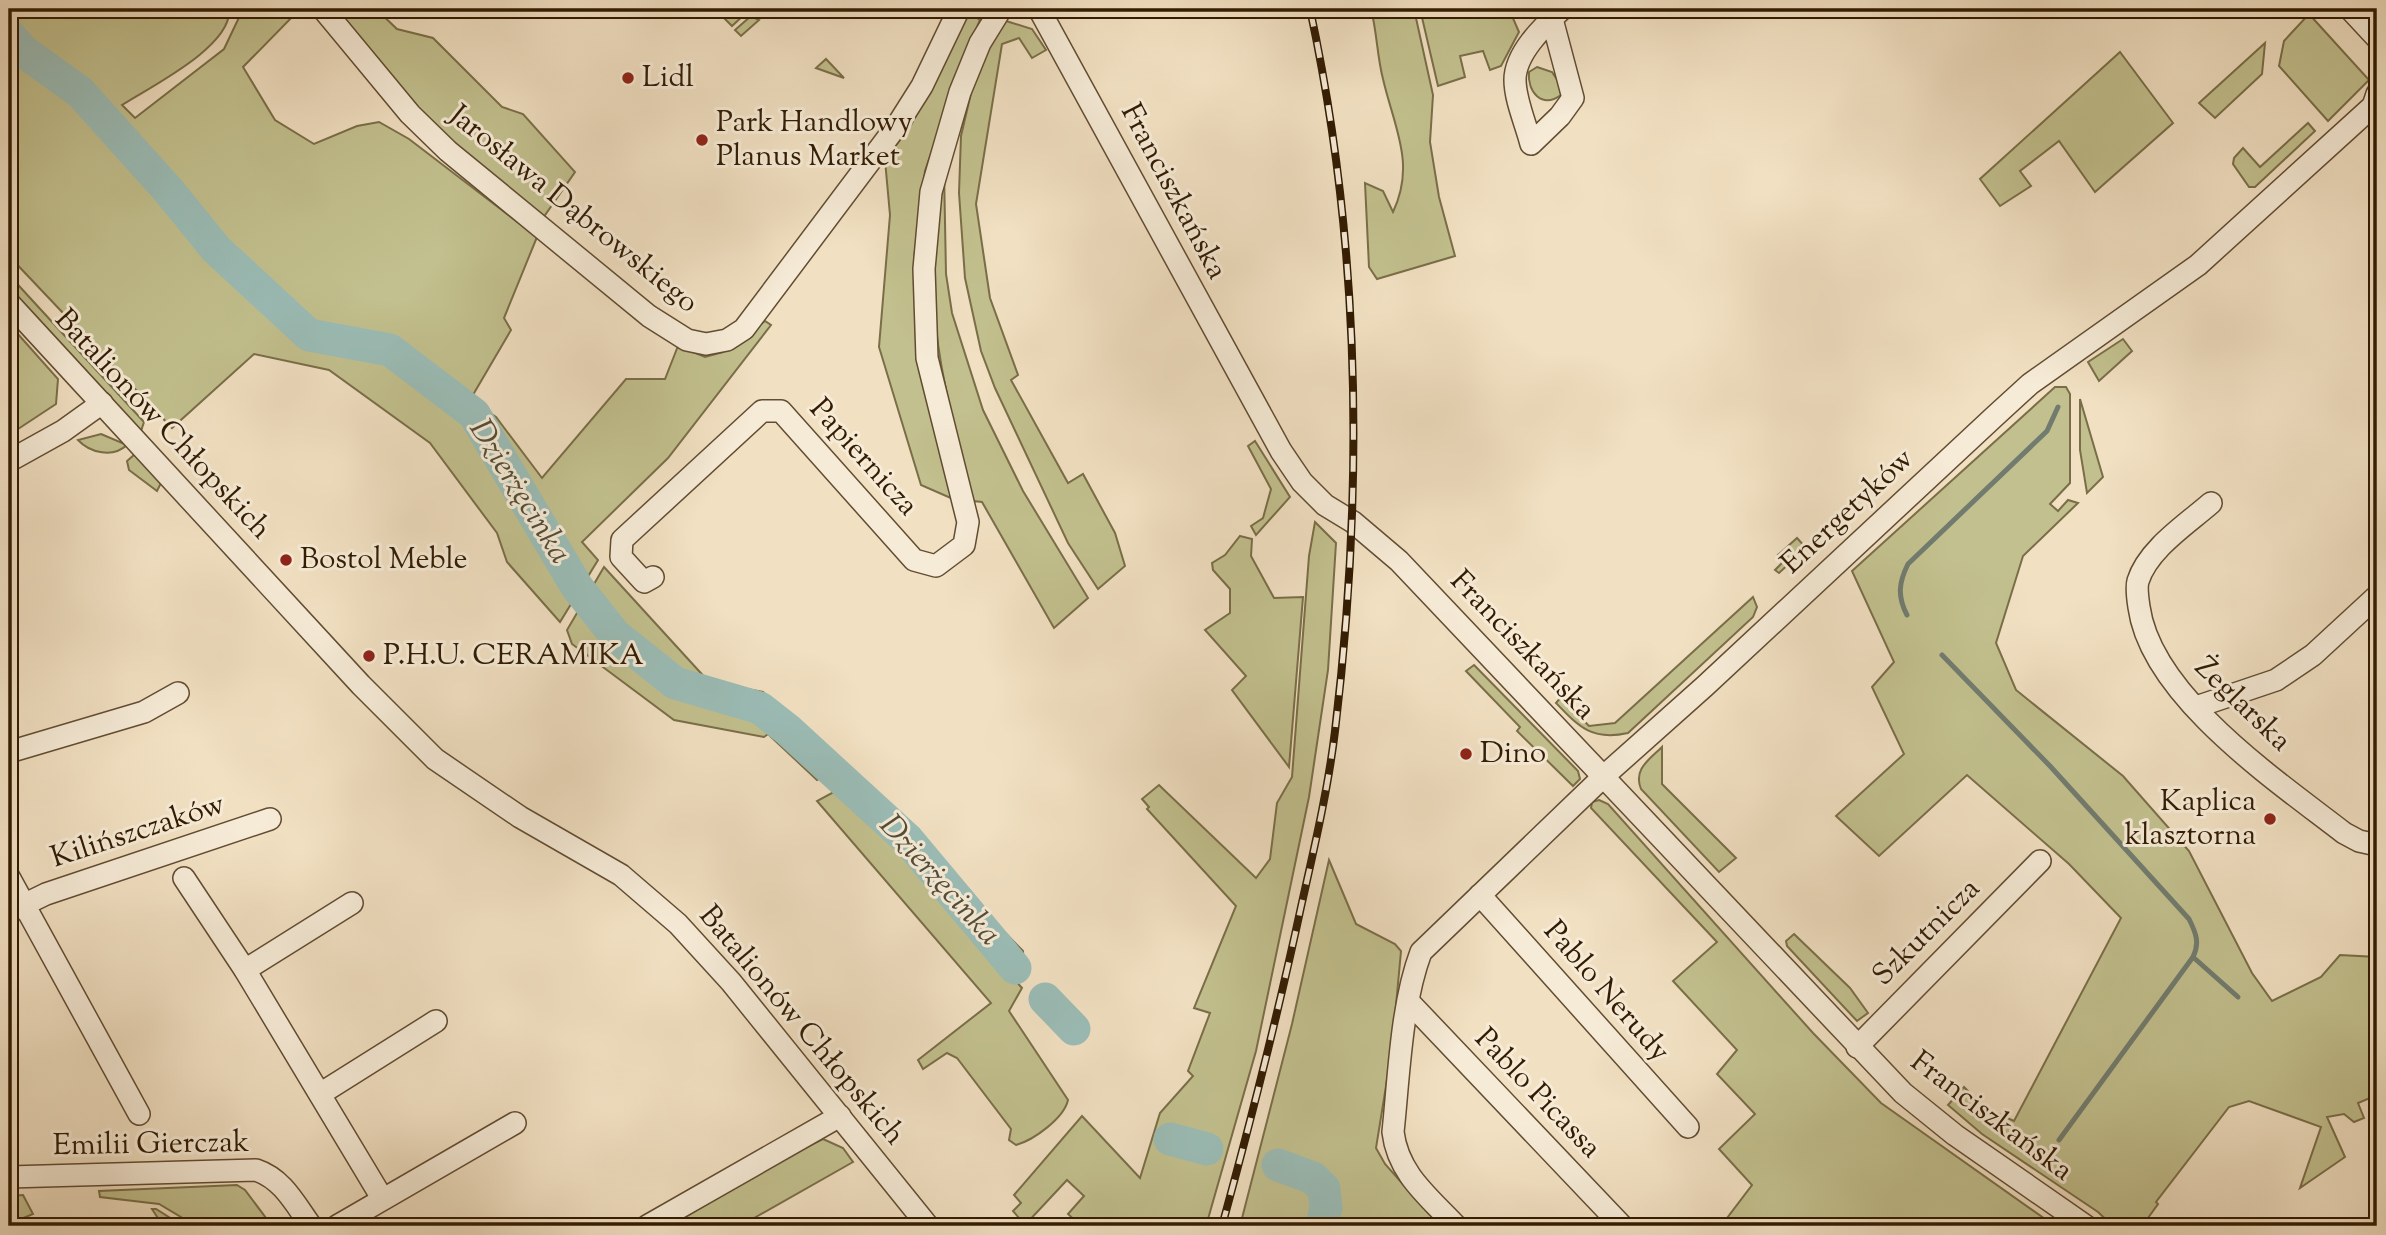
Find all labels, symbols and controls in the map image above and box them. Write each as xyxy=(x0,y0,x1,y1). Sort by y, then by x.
place label: Lidl xyxy=(642,57,694,100)
marker: Lidl xyxy=(620,70,636,86)
street label: Jarosława Dąbrowskiego xyxy=(437,94,707,324)
street label: Franciszkańska xyxy=(1109,96,1238,288)
place label: Park Handlowy Planus Market xyxy=(716,102,913,179)
marker: Park Handlowy Planus Market xyxy=(694,132,710,148)
street label: Batalionów Chłopskich xyxy=(43,300,281,550)
street label: Papiernicza xyxy=(798,390,928,526)
water label: Dzierżęcinka xyxy=(456,411,582,573)
street label: Energetyków xyxy=(1772,439,1924,585)
place label: Bostol Meble xyxy=(300,539,468,582)
marker: Bostol Meble xyxy=(278,552,294,568)
street label: Franciszkańska xyxy=(1439,561,1605,731)
place label: P.H.U. CERAMIKA xyxy=(383,635,644,678)
marker: P.H.U. CERAMIKA xyxy=(361,648,377,664)
street label: Żeglarska xyxy=(2184,648,2300,762)
place label: Dino xyxy=(1480,733,1546,776)
marker: Dino xyxy=(1458,746,1474,762)
place label: Kaplica klasztorna xyxy=(2125,781,2256,858)
street label: Kilińszczaków xyxy=(46,784,230,880)
water label: Dzierżęcinka xyxy=(867,805,1011,957)
marker: Kaplica klasztorna xyxy=(2262,811,2278,827)
street label: Szkutnicza xyxy=(1863,869,1991,997)
street label: Batalionów Chłopskich xyxy=(688,897,915,1156)
street label: Pablo Nerudy xyxy=(1532,912,1680,1072)
street label: Pablo Picassa xyxy=(1464,1019,1611,1169)
street label: Franciszkańska xyxy=(1901,1042,2081,1193)
street label: Emilii Gierczak xyxy=(52,1122,250,1168)

